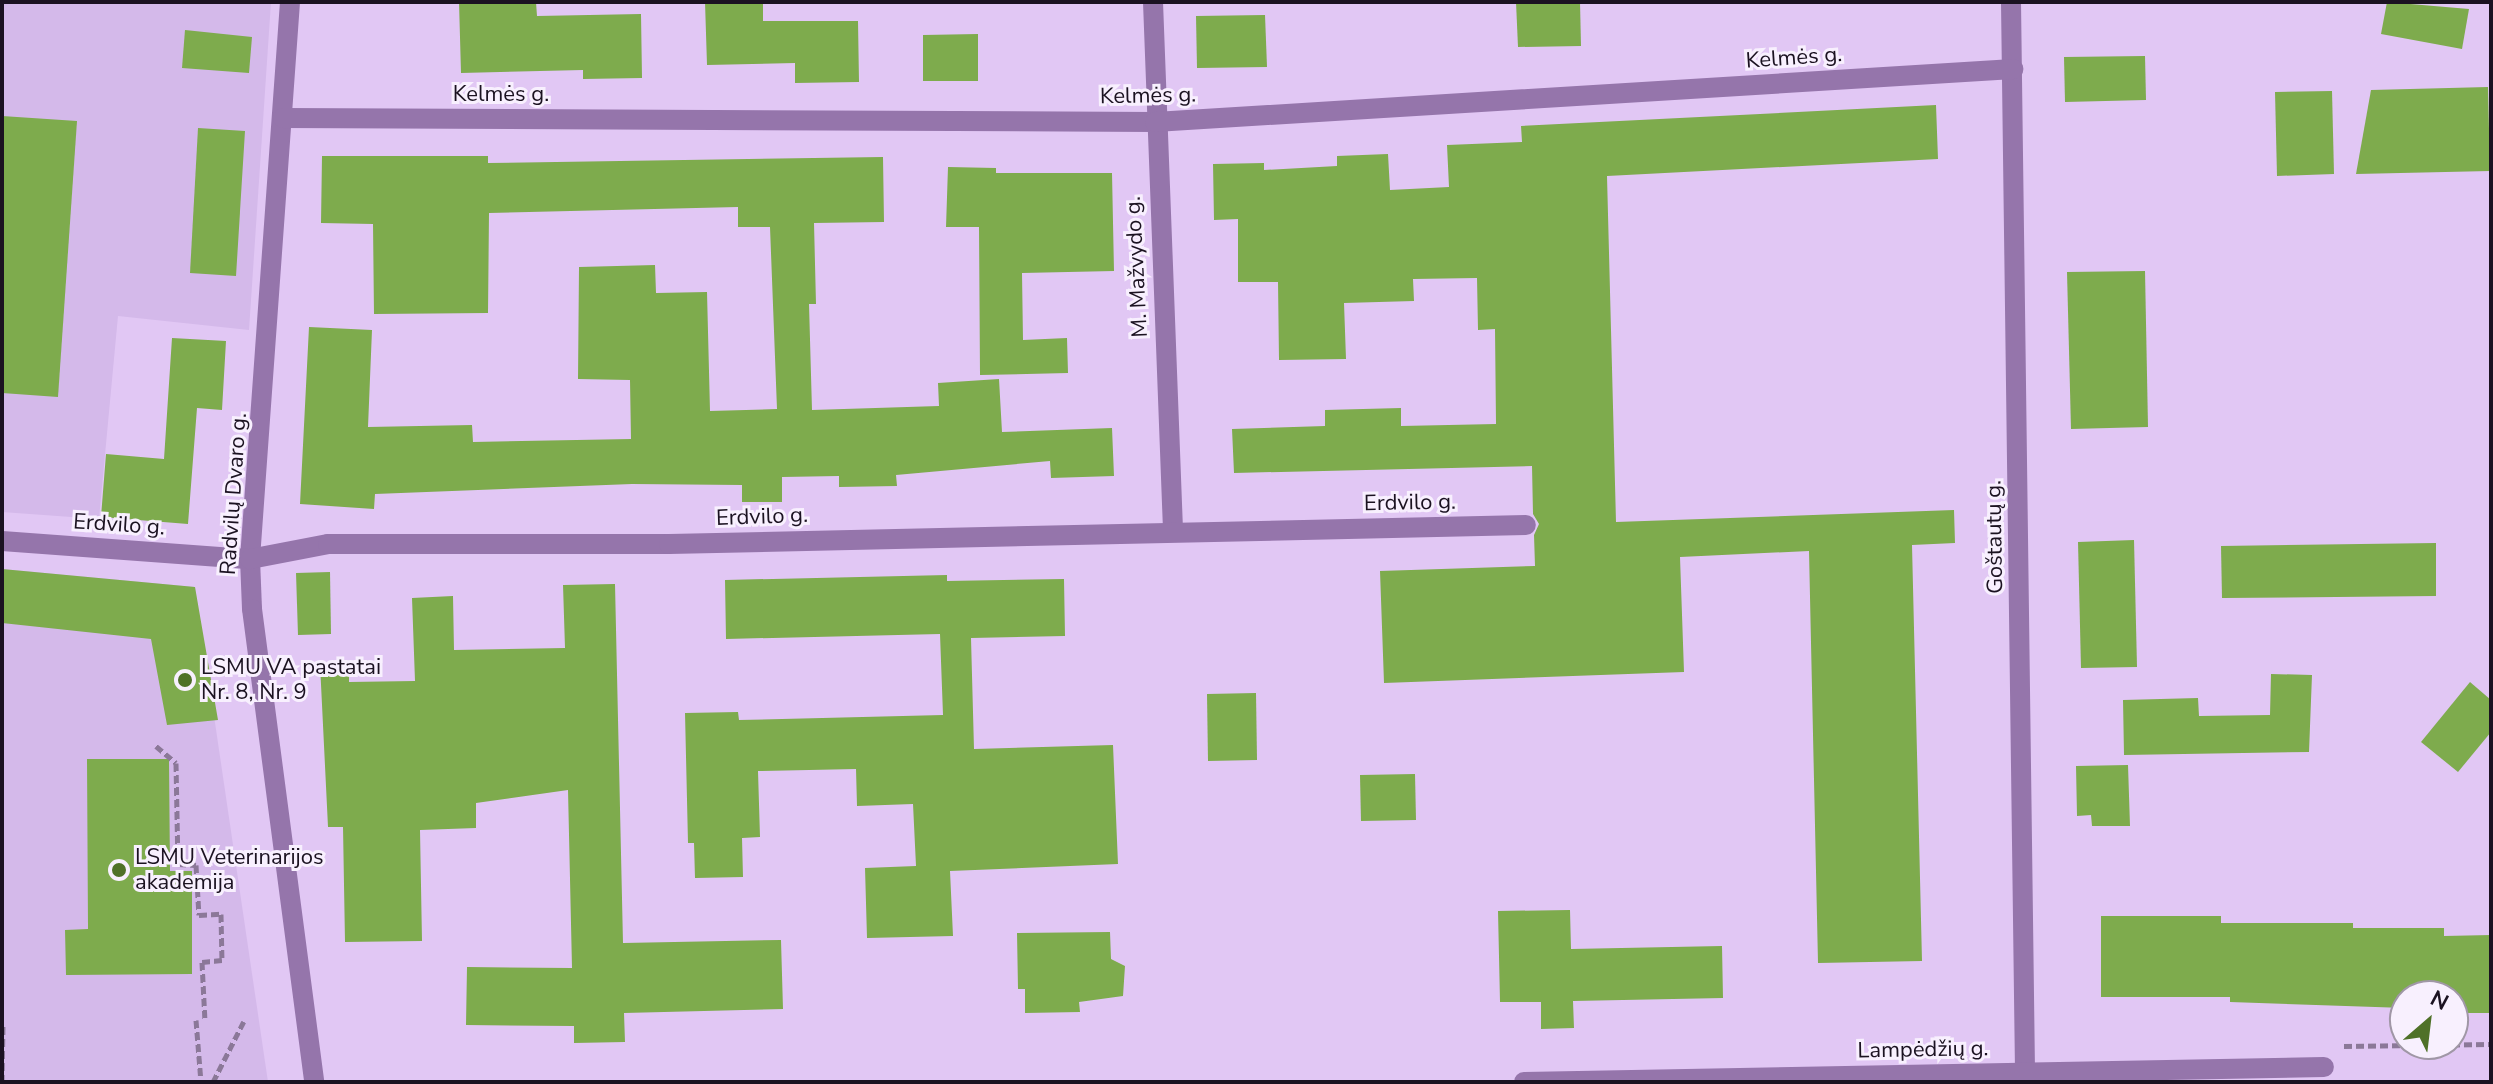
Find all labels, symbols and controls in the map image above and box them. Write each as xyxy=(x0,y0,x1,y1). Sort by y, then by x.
street label: Kelmės g. xyxy=(1745,41,1843,75)
street label: Kelmės g. xyxy=(453,82,549,108)
street label: Kelmės g. xyxy=(1100,82,1196,110)
street label: M. Mažvydo g. xyxy=(1120,196,1154,338)
street label: Radvilų Dvaro g. xyxy=(215,412,253,576)
street label: Goštautų g. xyxy=(1981,480,2009,594)
street label: Erdvilo g. xyxy=(1364,489,1456,517)
street label: Erdvilo g. xyxy=(716,502,808,532)
street label: Erdvilo g. xyxy=(72,509,166,541)
place label: LSMU VA pastatai Nr. 8, Nr. 9 xyxy=(201,654,381,706)
marker: LSMU VA pastatai Nr. 8, Nr. 9 xyxy=(176,671,194,689)
place label: LSMU Veterinarijos akademija xyxy=(135,844,324,896)
marker: LSMU Veterinarijos akademija xyxy=(110,861,128,879)
north arrow xyxy=(2389,980,2469,1060)
text: N xyxy=(2425,983,2454,1018)
street label: Lampėdžių g. xyxy=(1857,1036,1989,1064)

